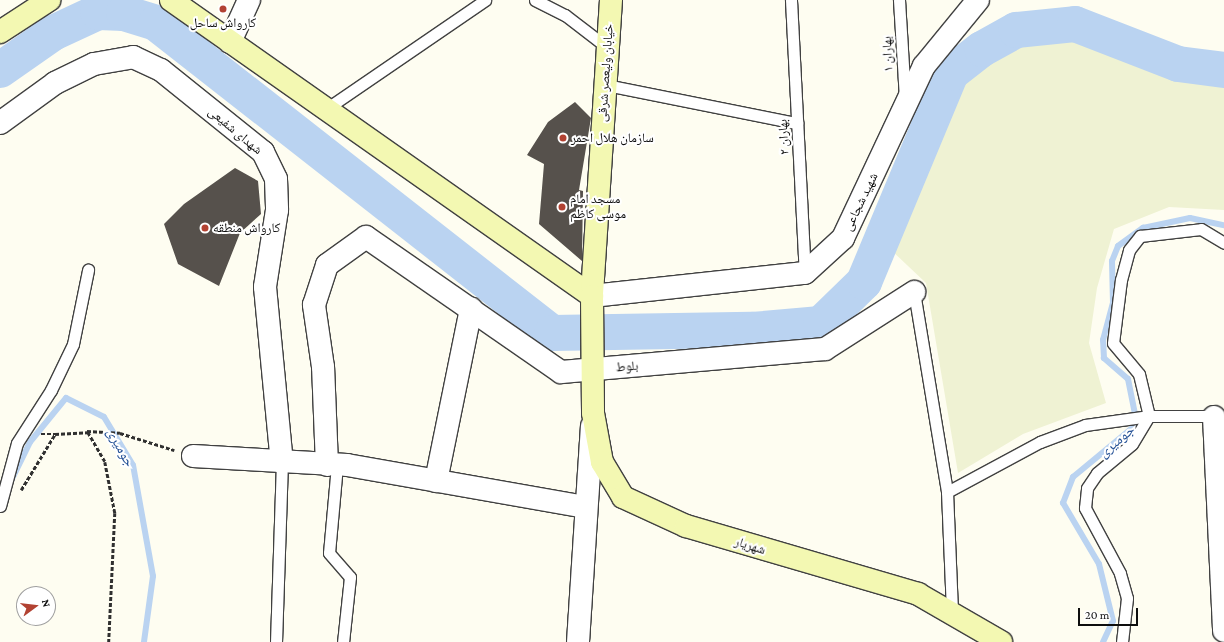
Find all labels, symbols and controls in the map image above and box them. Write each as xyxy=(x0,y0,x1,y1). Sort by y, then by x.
marker: کارواش ساحل xyxy=(218,4,228,14)
place label: کارواش ساحل xyxy=(190,15,256,31)
street label: خیابان ولیعصر شرقی xyxy=(595,24,617,122)
street label: بهاران ۱ xyxy=(879,36,897,72)
street label: شهدای شفیعی xyxy=(205,104,265,158)
street label: بهاران ۲ xyxy=(775,119,793,155)
place label: سازمان هلال احمر xyxy=(571,130,654,146)
marker: سازمان هلال احمر xyxy=(558,133,568,143)
street label: شهید شجاعی xyxy=(840,170,882,234)
place label: مسجد امام موسی کاظم xyxy=(570,192,626,223)
marker: مسجد امام موسی کاظم xyxy=(557,202,567,212)
place label: کارواش منطقه xyxy=(213,220,280,236)
marker: کارواش منطقه xyxy=(200,223,210,233)
street label: بلوط xyxy=(615,358,639,376)
water label: جومیری xyxy=(1095,421,1137,461)
water label: جومیری xyxy=(104,425,138,469)
street label: شهریار xyxy=(733,534,767,558)
north arrow xyxy=(16,586,56,626)
text: N xyxy=(40,598,53,608)
scale bar xyxy=(1080,600,1140,626)
text: 20 m xyxy=(1085,608,1109,622)

